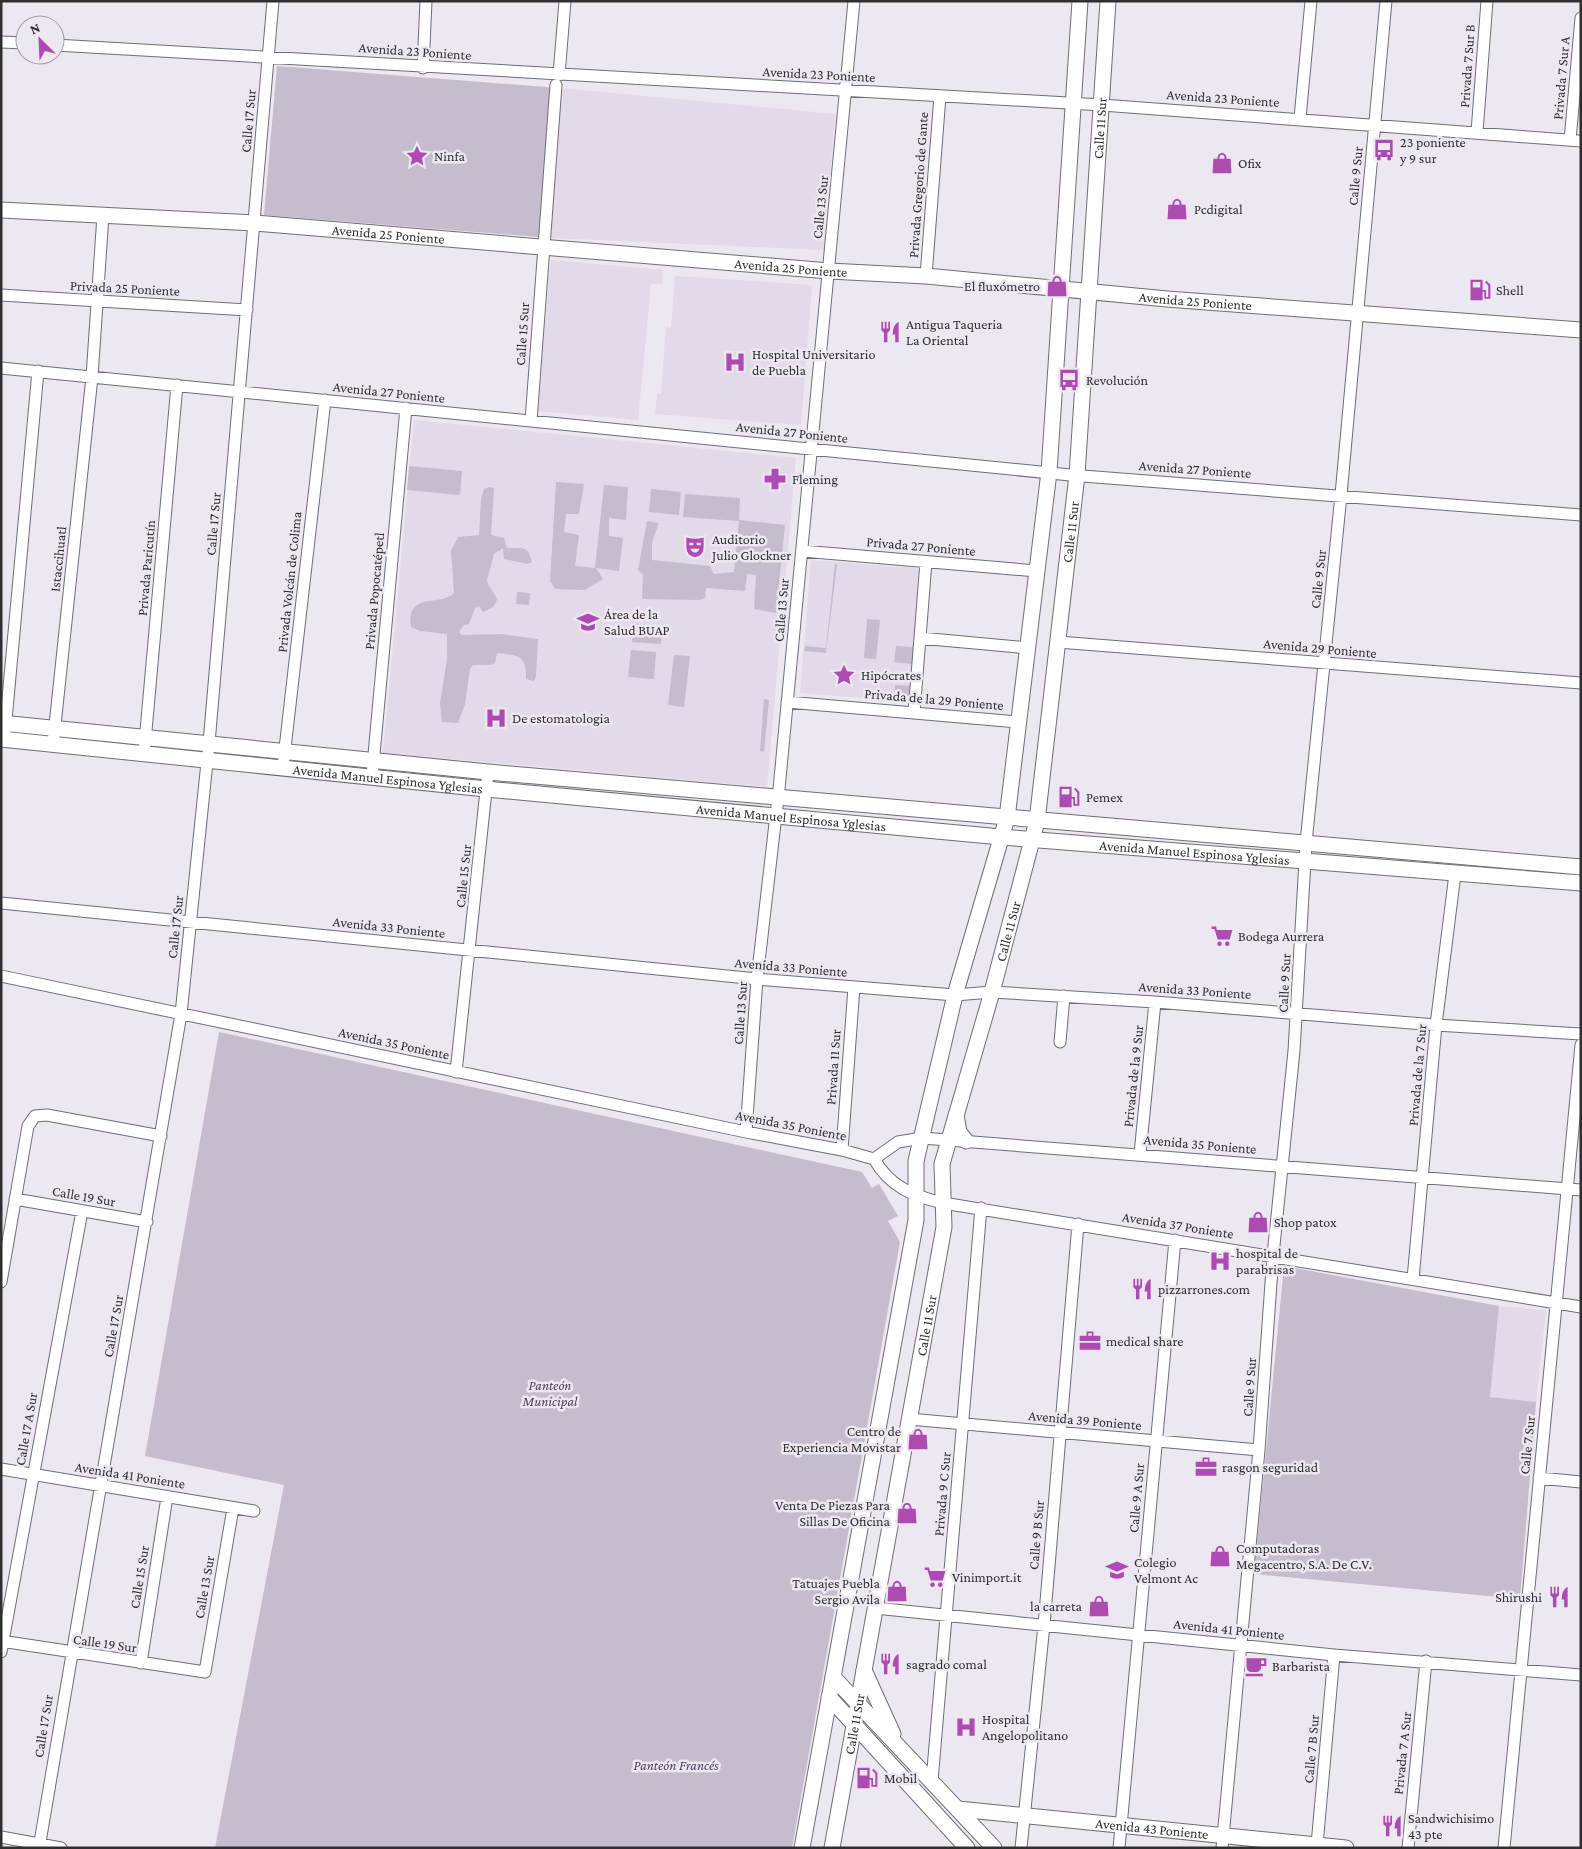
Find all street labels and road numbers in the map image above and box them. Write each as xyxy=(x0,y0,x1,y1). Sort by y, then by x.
street label: Privada 7 Sur B xyxy=(1456,24,1478,108)
street label: Privada 7 Sur A xyxy=(1549,36,1573,120)
street label: Avenida 23 Poniente xyxy=(358,39,472,63)
street label: Avenida 23 Poniente xyxy=(762,63,876,85)
street label: Avenida 23 Poniente xyxy=(1166,86,1280,110)
street label: Calle 17 Sur xyxy=(237,89,259,153)
street label: Calle 11 Sur xyxy=(1090,97,1110,159)
street label: Privada Gregorio de Gante xyxy=(905,112,931,258)
street label: Calle 9 Sur xyxy=(1344,146,1366,206)
street label: Calle 13 Sur xyxy=(809,174,831,239)
street label: Avenida 25 Poniente xyxy=(331,221,445,247)
street label: Avenida 25 Poniente xyxy=(734,255,848,280)
street label: Privada 25 Poniente xyxy=(70,277,180,299)
street label: Avenida 25 Poniente xyxy=(1138,288,1252,313)
street label: Calle 15 Sur xyxy=(512,302,532,366)
street label: Avenida 27 Poniente xyxy=(332,378,446,406)
street label: Avenida 27 Poniente xyxy=(735,418,849,446)
street label: Avenida 27 Poniente xyxy=(1138,457,1252,481)
street label: Calle 17 Sur xyxy=(202,492,224,556)
street label: Calle 11 Sur xyxy=(1059,500,1082,564)
street label: Privada Volcán de Colima xyxy=(274,510,304,653)
street label: Privada Paricutín xyxy=(134,519,158,617)
street label: Istaccihuatl xyxy=(47,525,69,593)
street label: Privada Popocatépetl xyxy=(361,531,387,650)
street label: Privada 27 Poniente xyxy=(866,533,976,559)
street label: Calle 9 Sur xyxy=(1307,549,1329,609)
street label: Calle 13 Sur xyxy=(770,578,792,642)
street label: Avenida 29 Poniente xyxy=(1263,635,1377,661)
street label: Privada de la 29 Poniente xyxy=(864,685,1004,713)
street label: Avenida Manuel Espinosa Yglesias xyxy=(292,761,484,797)
street label: Avenida Manuel Espinosa Yglesias xyxy=(695,801,887,834)
street label: Avenida Manuel Espinosa Yglesias xyxy=(1099,837,1290,868)
street label: Calle 15 Sur xyxy=(452,844,474,908)
street label: Calle 17 Sur xyxy=(164,895,186,959)
street label: Calle 11 Sur xyxy=(992,899,1024,963)
street label: Avenida 33 Poniente xyxy=(332,913,446,941)
street label: Calle 9 Sur xyxy=(1274,953,1294,1013)
street label: Avenida 33 Poniente xyxy=(734,954,848,980)
street label: Avenida 33 Poniente xyxy=(1138,978,1252,1002)
street label: Calle 13 Sur xyxy=(730,981,750,1045)
street label: Avenida 35 Poniente xyxy=(337,1023,451,1063)
street label: Privada de la 9 Sur xyxy=(1120,1024,1146,1128)
street label: Privada de la 7 Sur xyxy=(1405,1024,1429,1126)
street label: Privada 11 Sur xyxy=(822,1029,844,1105)
street label: Avenida 35 Poniente xyxy=(734,1106,848,1144)
street label: Avenida 35 Poniente xyxy=(1143,1131,1257,1157)
street label: Calle 19 Sur xyxy=(51,1183,117,1209)
street label: Avenida 37 Poniente xyxy=(1121,1208,1235,1242)
street label: Calle 17 Sur xyxy=(100,1293,126,1359)
street label: Calle 11 Sur xyxy=(913,1294,940,1357)
street label: Calle 9 Sur xyxy=(1239,1357,1259,1417)
street label: Calle 17 A Sur xyxy=(12,1391,40,1467)
street label: Avenida 39 Poniente xyxy=(1028,1407,1142,1433)
street label: Calle 7 Sur xyxy=(1516,1415,1538,1475)
street label: Privada 9 C Sur xyxy=(930,1451,954,1537)
street label: Avenida 41 Poniente xyxy=(74,1458,186,1492)
street label: Calle 9 A Sur xyxy=(1125,1462,1147,1534)
street label: Calle 9 B Sur xyxy=(1025,1500,1047,1570)
street label: Calle 15 Sur xyxy=(126,1544,152,1610)
street label: Calle 13 Sur xyxy=(191,1554,217,1620)
street label: Avenida 41 Poniente xyxy=(1173,1615,1285,1643)
street label: Calle 19 Sur xyxy=(72,1631,138,1655)
street label: Calle 11 Sur xyxy=(841,1692,868,1756)
street label: Calle 17 Sur xyxy=(30,1693,56,1759)
street label: Privada 7 A Sur xyxy=(1390,1711,1414,1795)
street label: Calle 7 B Sur xyxy=(1300,1714,1322,1784)
street label: Avenida 43 Poniente xyxy=(1095,1815,1209,1842)

